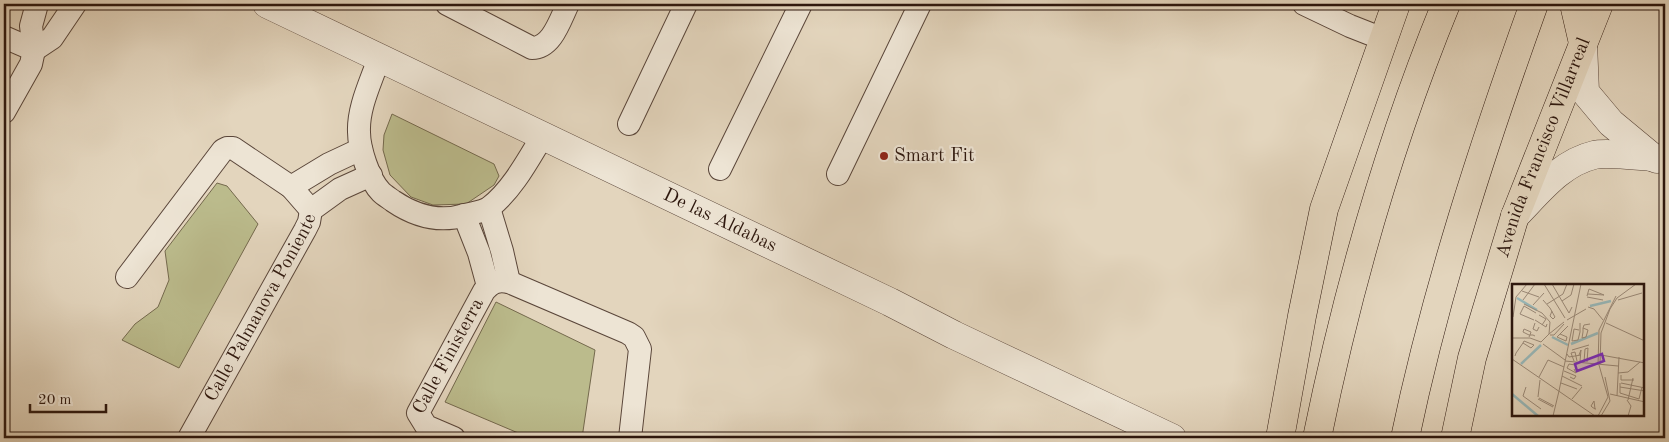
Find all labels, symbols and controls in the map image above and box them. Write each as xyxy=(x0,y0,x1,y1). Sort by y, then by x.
street label: Avenida Francisco Villarreal xyxy=(1493,35,1594,260)
place label: Smart Fit xyxy=(894,147,975,166)
marker: Smart Fit xyxy=(878,150,890,162)
street label: De las Aldabas xyxy=(660,185,780,256)
street label: Calle Palmanova Poniente xyxy=(202,213,320,405)
inset map xyxy=(1512,284,1644,417)
street label: Calle Finisterra xyxy=(410,295,488,418)
scale bar xyxy=(30,382,106,414)
text: 20 m xyxy=(38,393,72,408)

